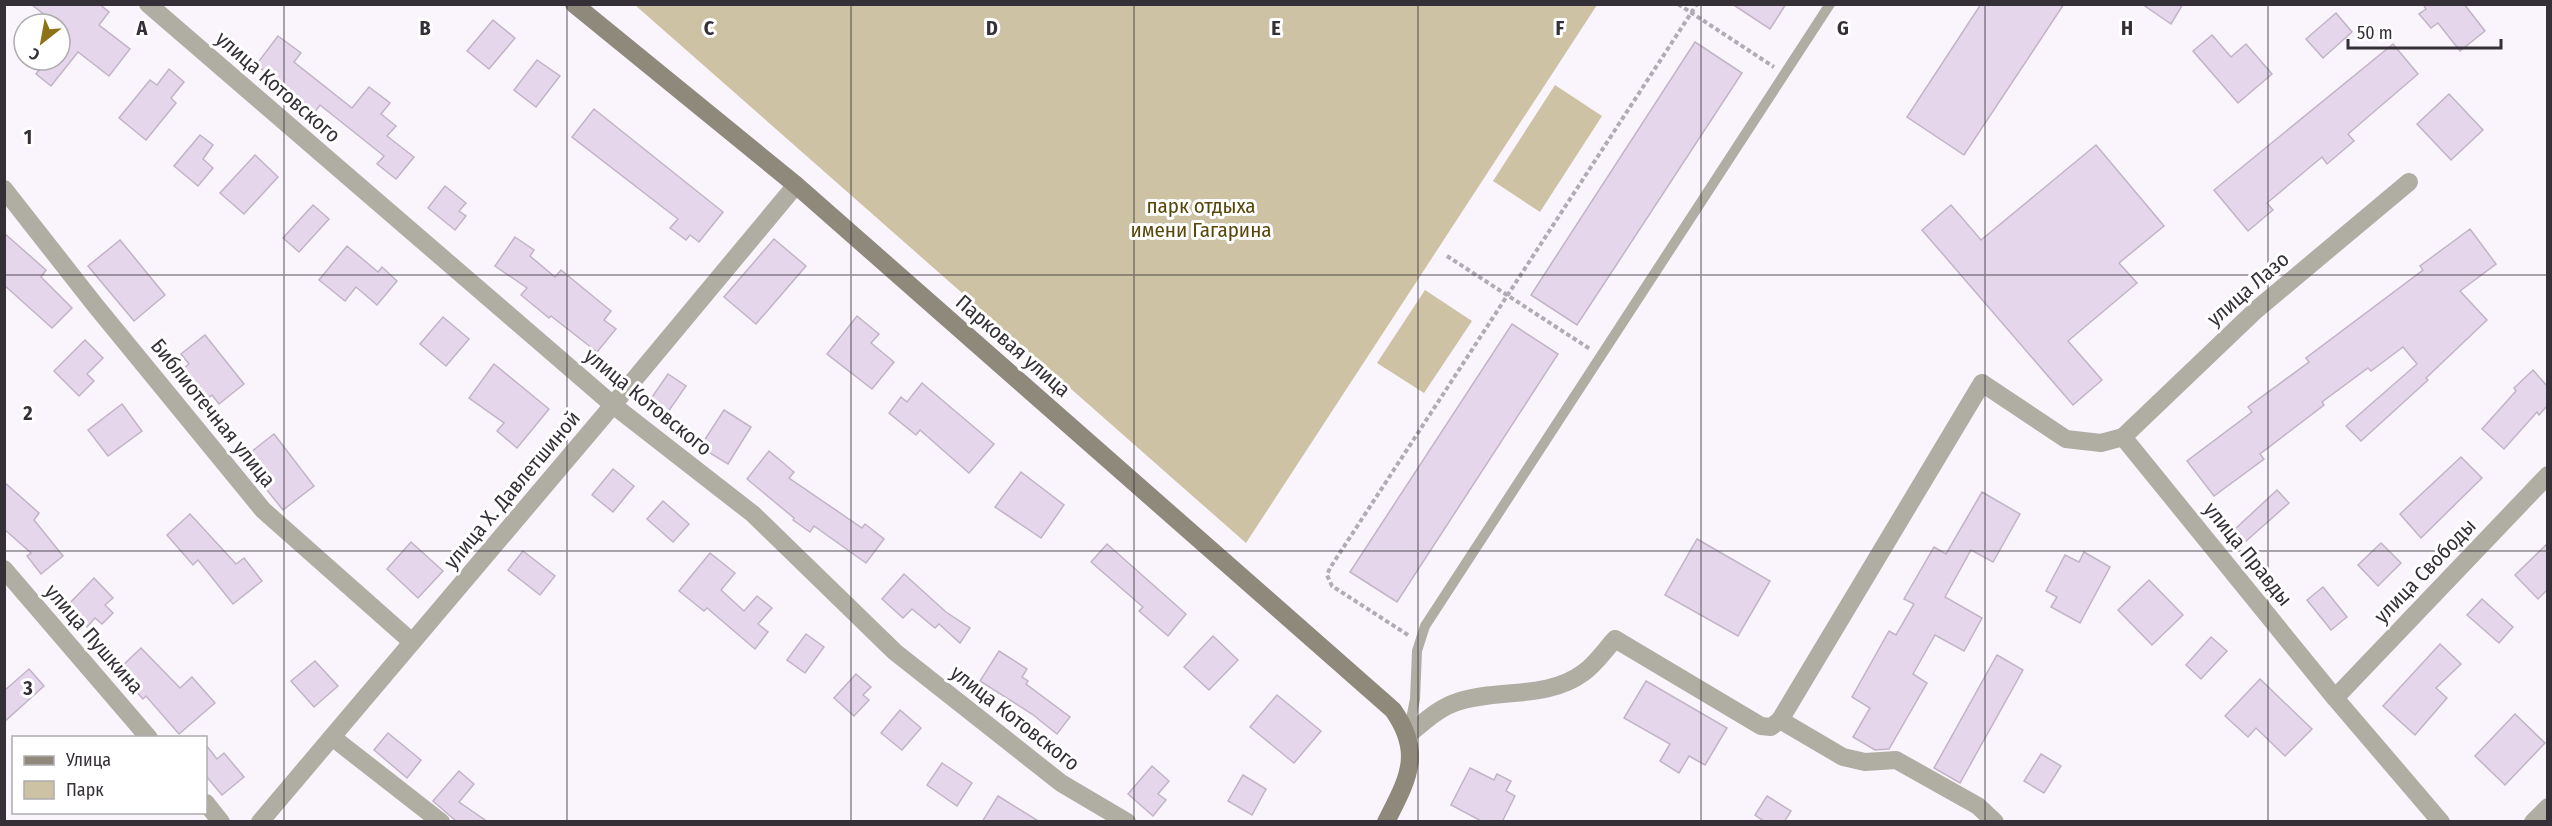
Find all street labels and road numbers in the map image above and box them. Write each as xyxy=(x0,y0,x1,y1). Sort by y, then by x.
street label: улица Котовского xyxy=(210,26,346,148)
street label: улица Лазо xyxy=(2202,246,2294,332)
street label: Парковая улица xyxy=(950,289,1076,403)
street label: Библиотечная улица xyxy=(145,333,281,493)
street label: улица Котовского xyxy=(579,343,717,461)
street label: улица Х. Давлетшиной xyxy=(438,406,586,574)
street label: улица Правды xyxy=(2198,497,2298,611)
street label: улица Свободы xyxy=(2369,513,2481,629)
street label: улица Пушкина xyxy=(39,579,149,699)
street label: улица Котовского xyxy=(945,659,1085,777)

